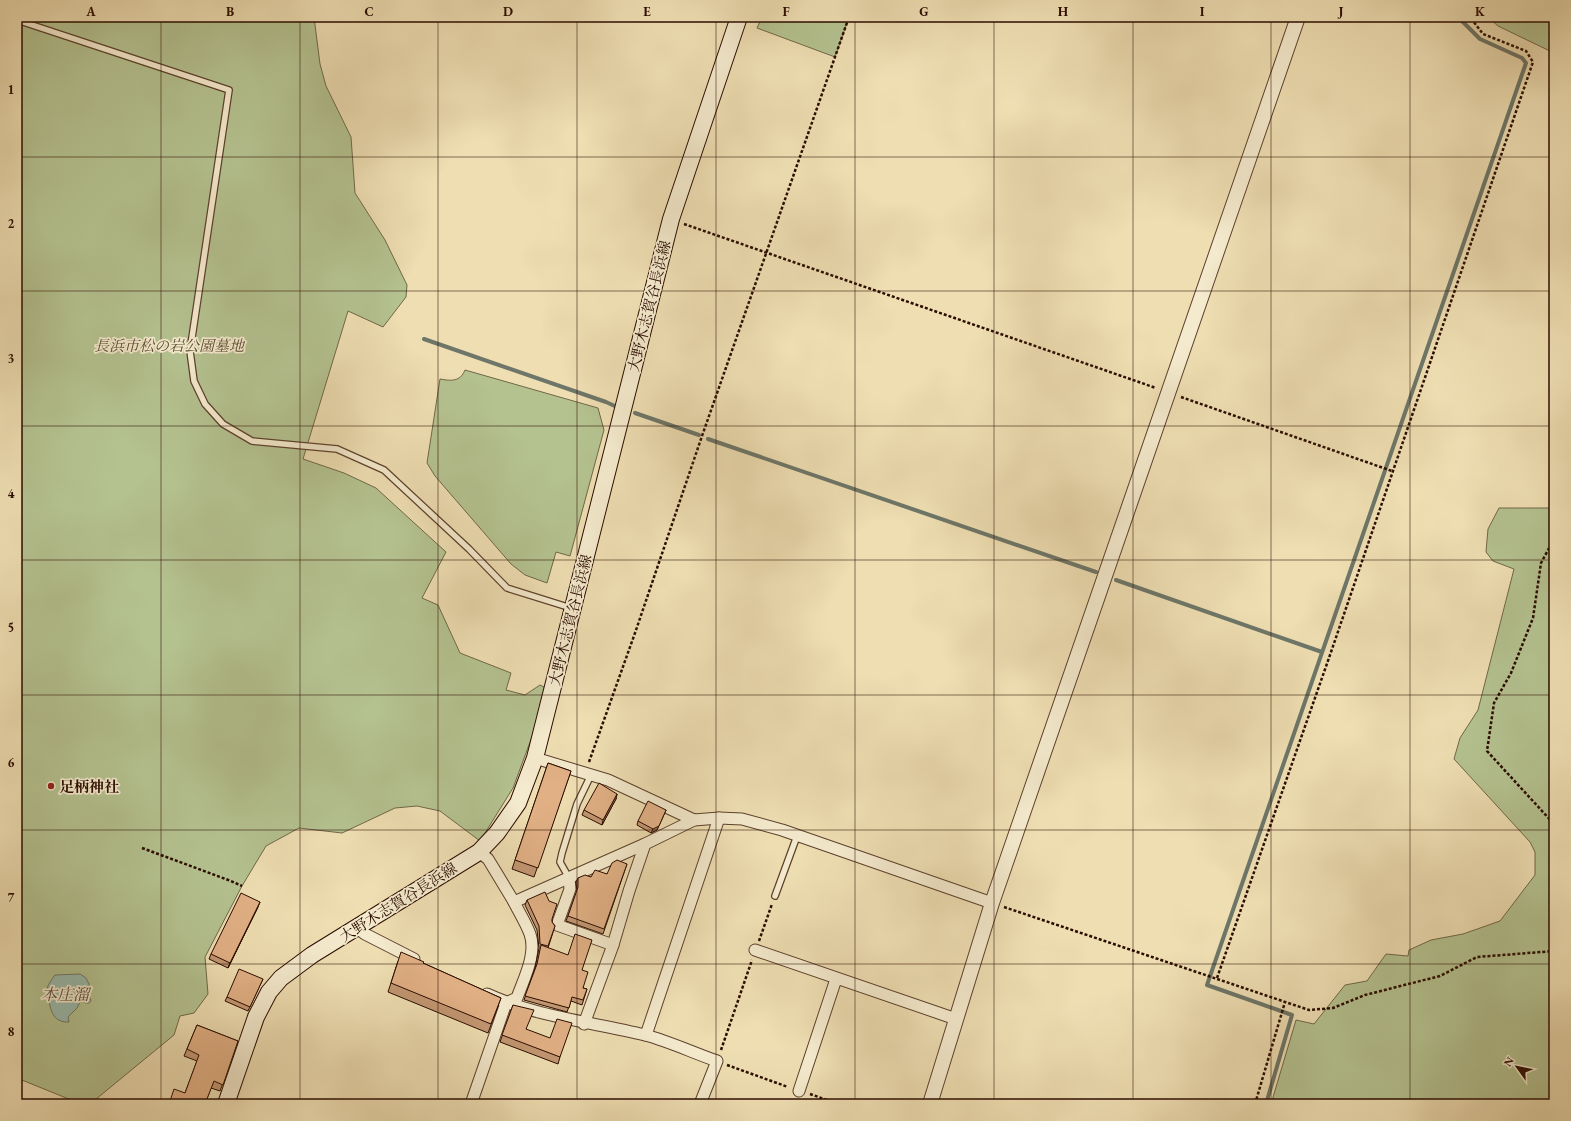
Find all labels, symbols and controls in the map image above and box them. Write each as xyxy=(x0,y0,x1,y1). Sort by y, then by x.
text: A xyxy=(85,3,96,20)
text: B xyxy=(226,3,234,20)
text: C xyxy=(364,3,374,20)
text: D xyxy=(503,3,513,20)
text: E xyxy=(643,3,651,20)
text: F xyxy=(782,3,790,20)
text: G xyxy=(919,3,929,20)
text: H xyxy=(1058,3,1069,20)
text: I xyxy=(1200,3,1205,20)
text: J xyxy=(1337,3,1344,20)
text: K xyxy=(1475,3,1486,20)
text: 1 xyxy=(8,81,15,98)
text: 2 xyxy=(8,215,15,232)
street label: 大野木志賀谷長浜線 xyxy=(623,238,675,374)
park label: 長浜市松の岩公園墓地 xyxy=(94,336,246,355)
text: 3 xyxy=(8,350,15,367)
text: 4 xyxy=(8,485,15,502)
street label: 大野木志賀谷長浜線 xyxy=(544,552,596,688)
text: 5 xyxy=(8,619,14,636)
text: 6 xyxy=(8,754,15,771)
place label: 足柄神社 xyxy=(59,777,119,796)
marker: 足柄神社 xyxy=(46,781,56,791)
street label: 大野木志賀谷長浜線 xyxy=(336,858,460,946)
text: 7 xyxy=(8,889,15,906)
water label: 本庄溜 xyxy=(41,984,92,1005)
text: 8 xyxy=(8,1023,15,1040)
north arrow xyxy=(1497,1047,1537,1087)
text: N xyxy=(1500,1054,1517,1069)

